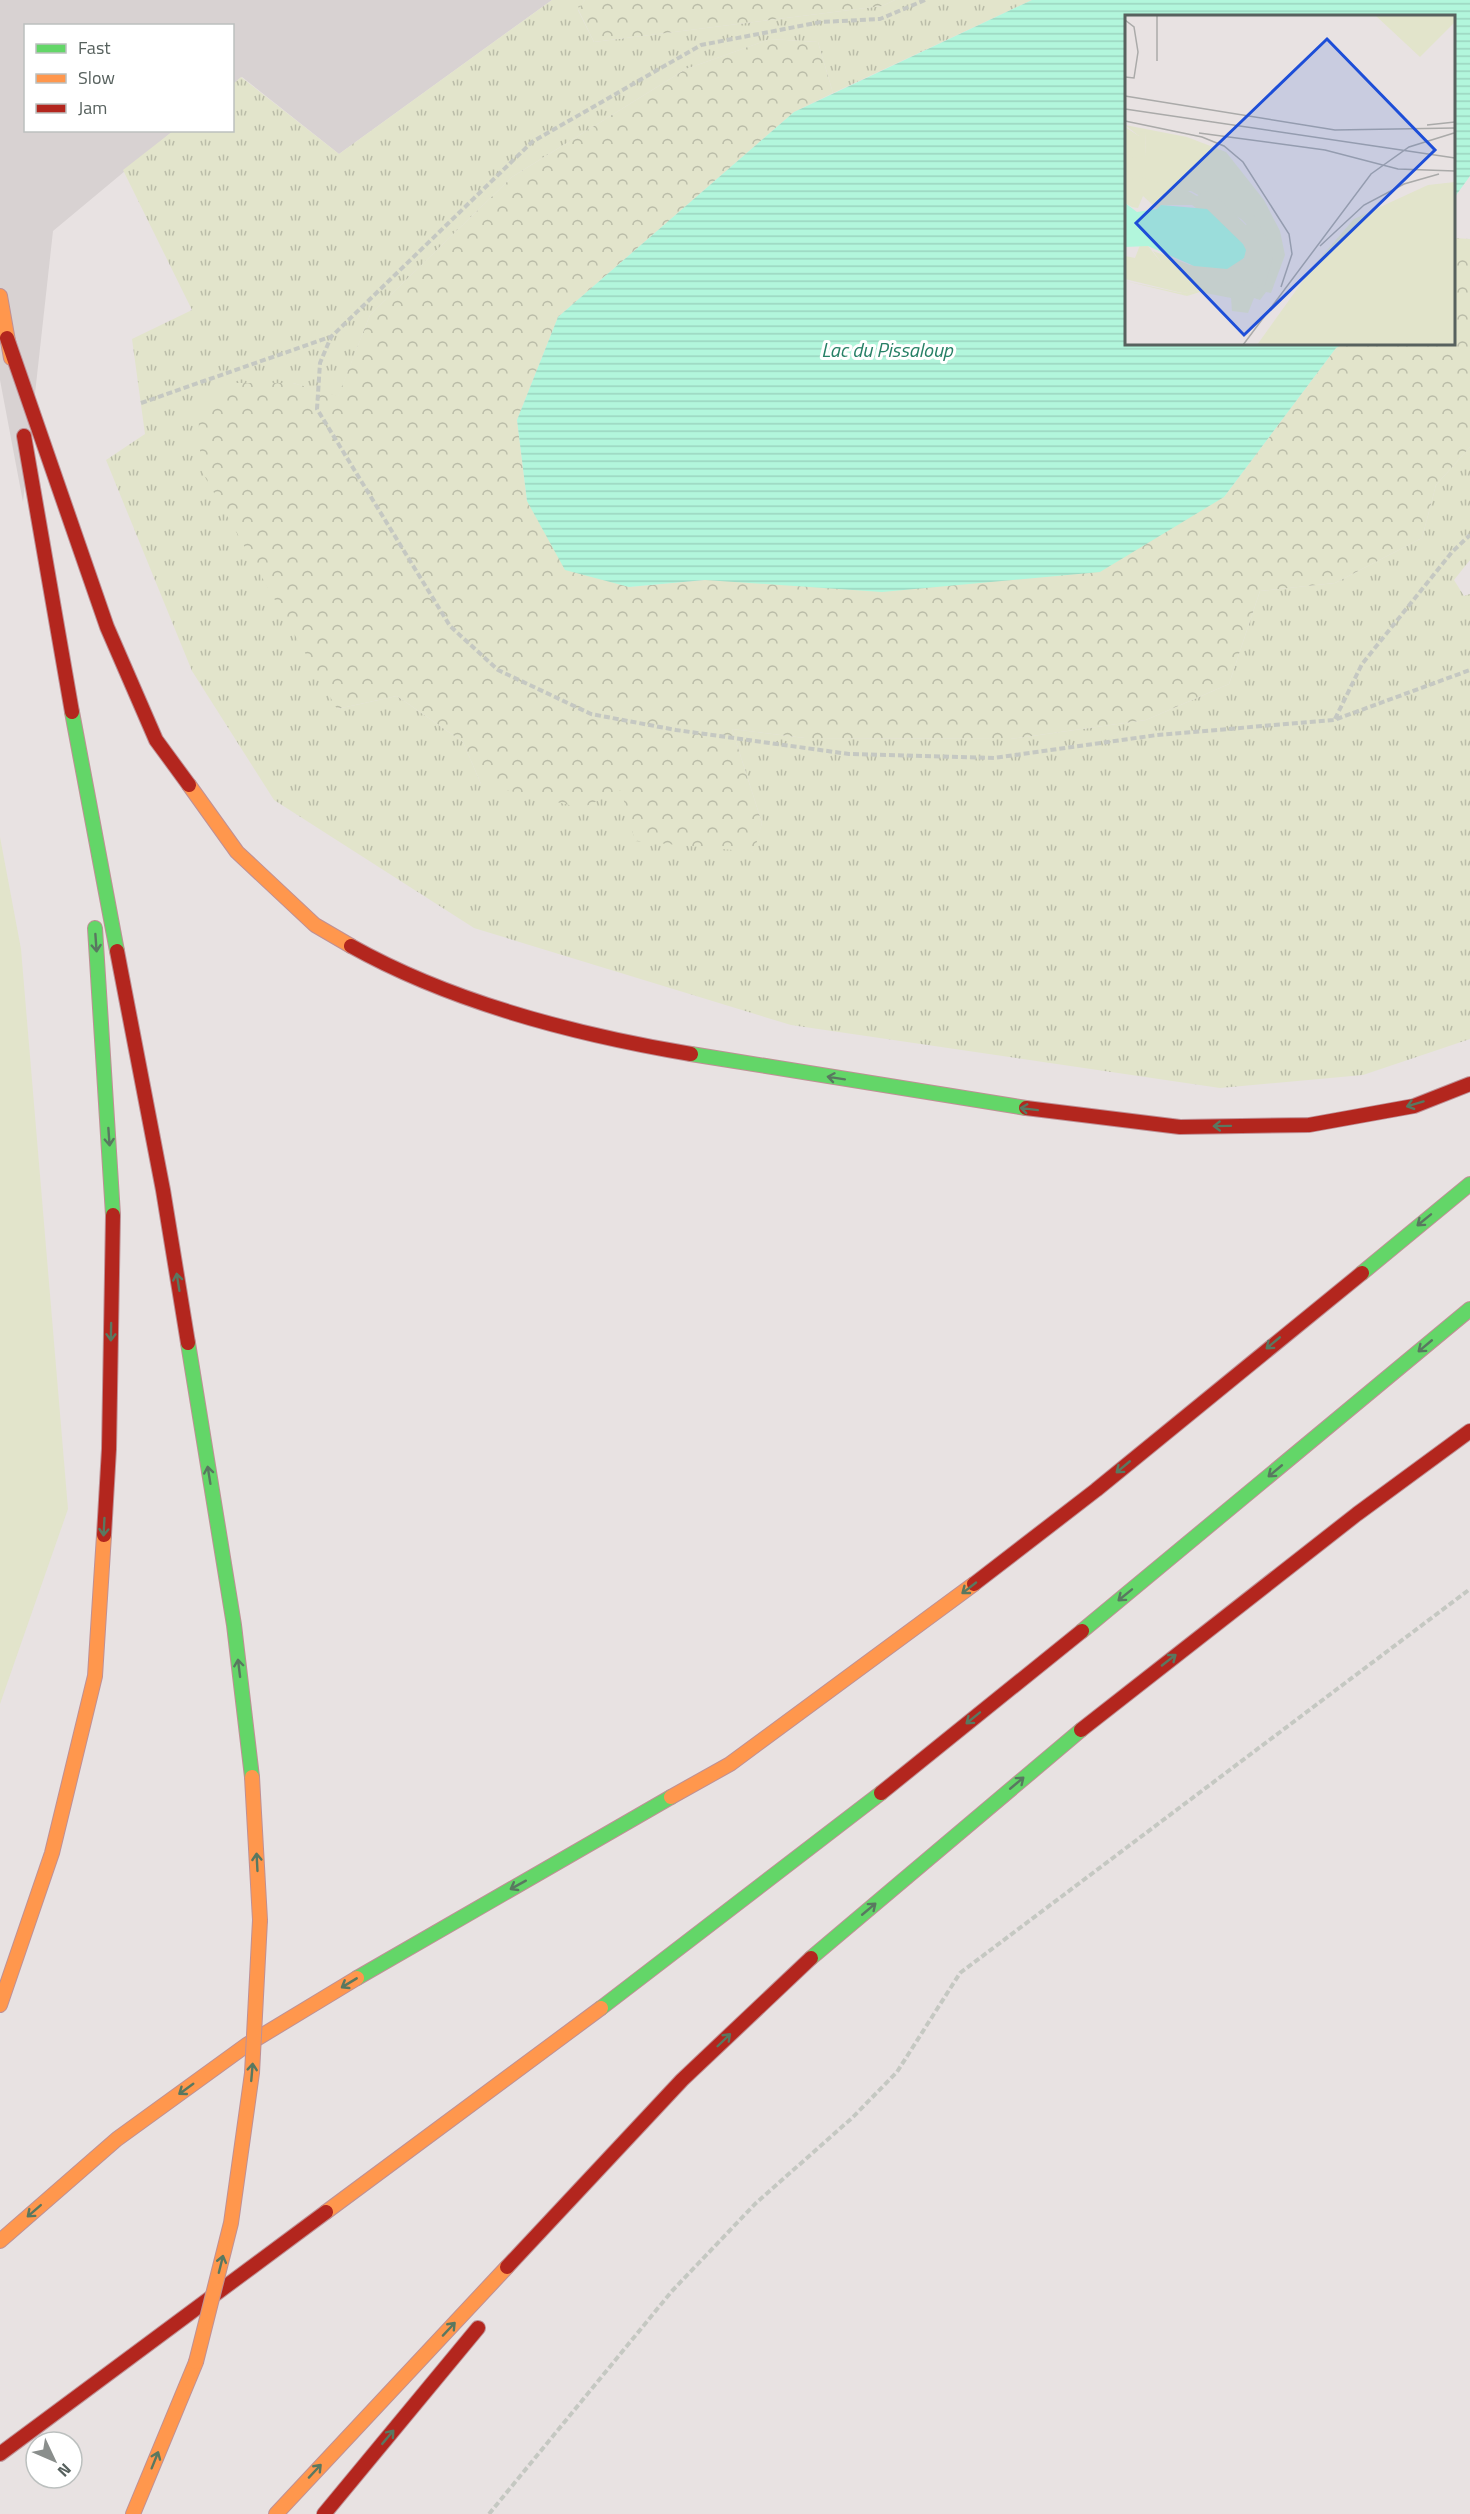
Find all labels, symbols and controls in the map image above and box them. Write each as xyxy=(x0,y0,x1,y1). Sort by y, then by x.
inset map xyxy=(1125,15,1455,345)
legend xyxy=(24,24,234,132)
text: Fast xyxy=(78,34,111,61)
text: Slow xyxy=(78,64,115,91)
text: Jam xyxy=(78,94,107,121)
water label: Lac du Pissaloup xyxy=(821,334,954,365)
one-way arrow xyxy=(90,932,101,952)
one-way arrow xyxy=(827,1073,846,1084)
one-way arrow xyxy=(1406,1099,1425,1110)
one-way arrow xyxy=(1019,1103,1039,1114)
one-way arrow xyxy=(1213,1121,1233,1132)
one-way arrow xyxy=(104,1127,115,1147)
one-way arrow xyxy=(1417,1214,1433,1227)
one-way arrow xyxy=(172,1273,183,1293)
one-way arrow xyxy=(105,1322,117,1342)
one-way arrow xyxy=(1265,1337,1281,1350)
one-way arrow xyxy=(1417,1340,1433,1353)
one-way arrow xyxy=(1115,1461,1131,1474)
one-way arrow xyxy=(1268,1464,1283,1478)
one-way arrow xyxy=(204,1465,215,1485)
one-way arrow xyxy=(99,1517,110,1536)
one-way arrow xyxy=(961,1581,977,1594)
one-way arrow xyxy=(1118,1588,1133,1602)
one-way arrow xyxy=(1161,1654,1177,1667)
one-way arrow xyxy=(233,1658,244,1678)
one-way arrow xyxy=(965,1711,981,1724)
one-way arrow xyxy=(1009,1776,1025,1789)
one-way arrow xyxy=(251,1852,262,1872)
one-way arrow xyxy=(510,1879,527,1891)
one-way arrow xyxy=(861,1902,877,1915)
one-way arrow xyxy=(341,1977,358,1989)
one-way arrow xyxy=(717,2032,732,2047)
one-way arrow xyxy=(247,2063,258,2083)
one-way arrow xyxy=(178,2083,194,2095)
one-way arrow xyxy=(27,2204,42,2218)
one-way arrow xyxy=(215,2255,227,2274)
one-way arrow xyxy=(442,2322,456,2337)
one-way arrow xyxy=(381,2429,394,2445)
north arrow xyxy=(24,2430,84,2490)
one-way arrow xyxy=(151,2451,162,2470)
text: N xyxy=(52,2458,77,2483)
one-way arrow xyxy=(308,2464,323,2479)

